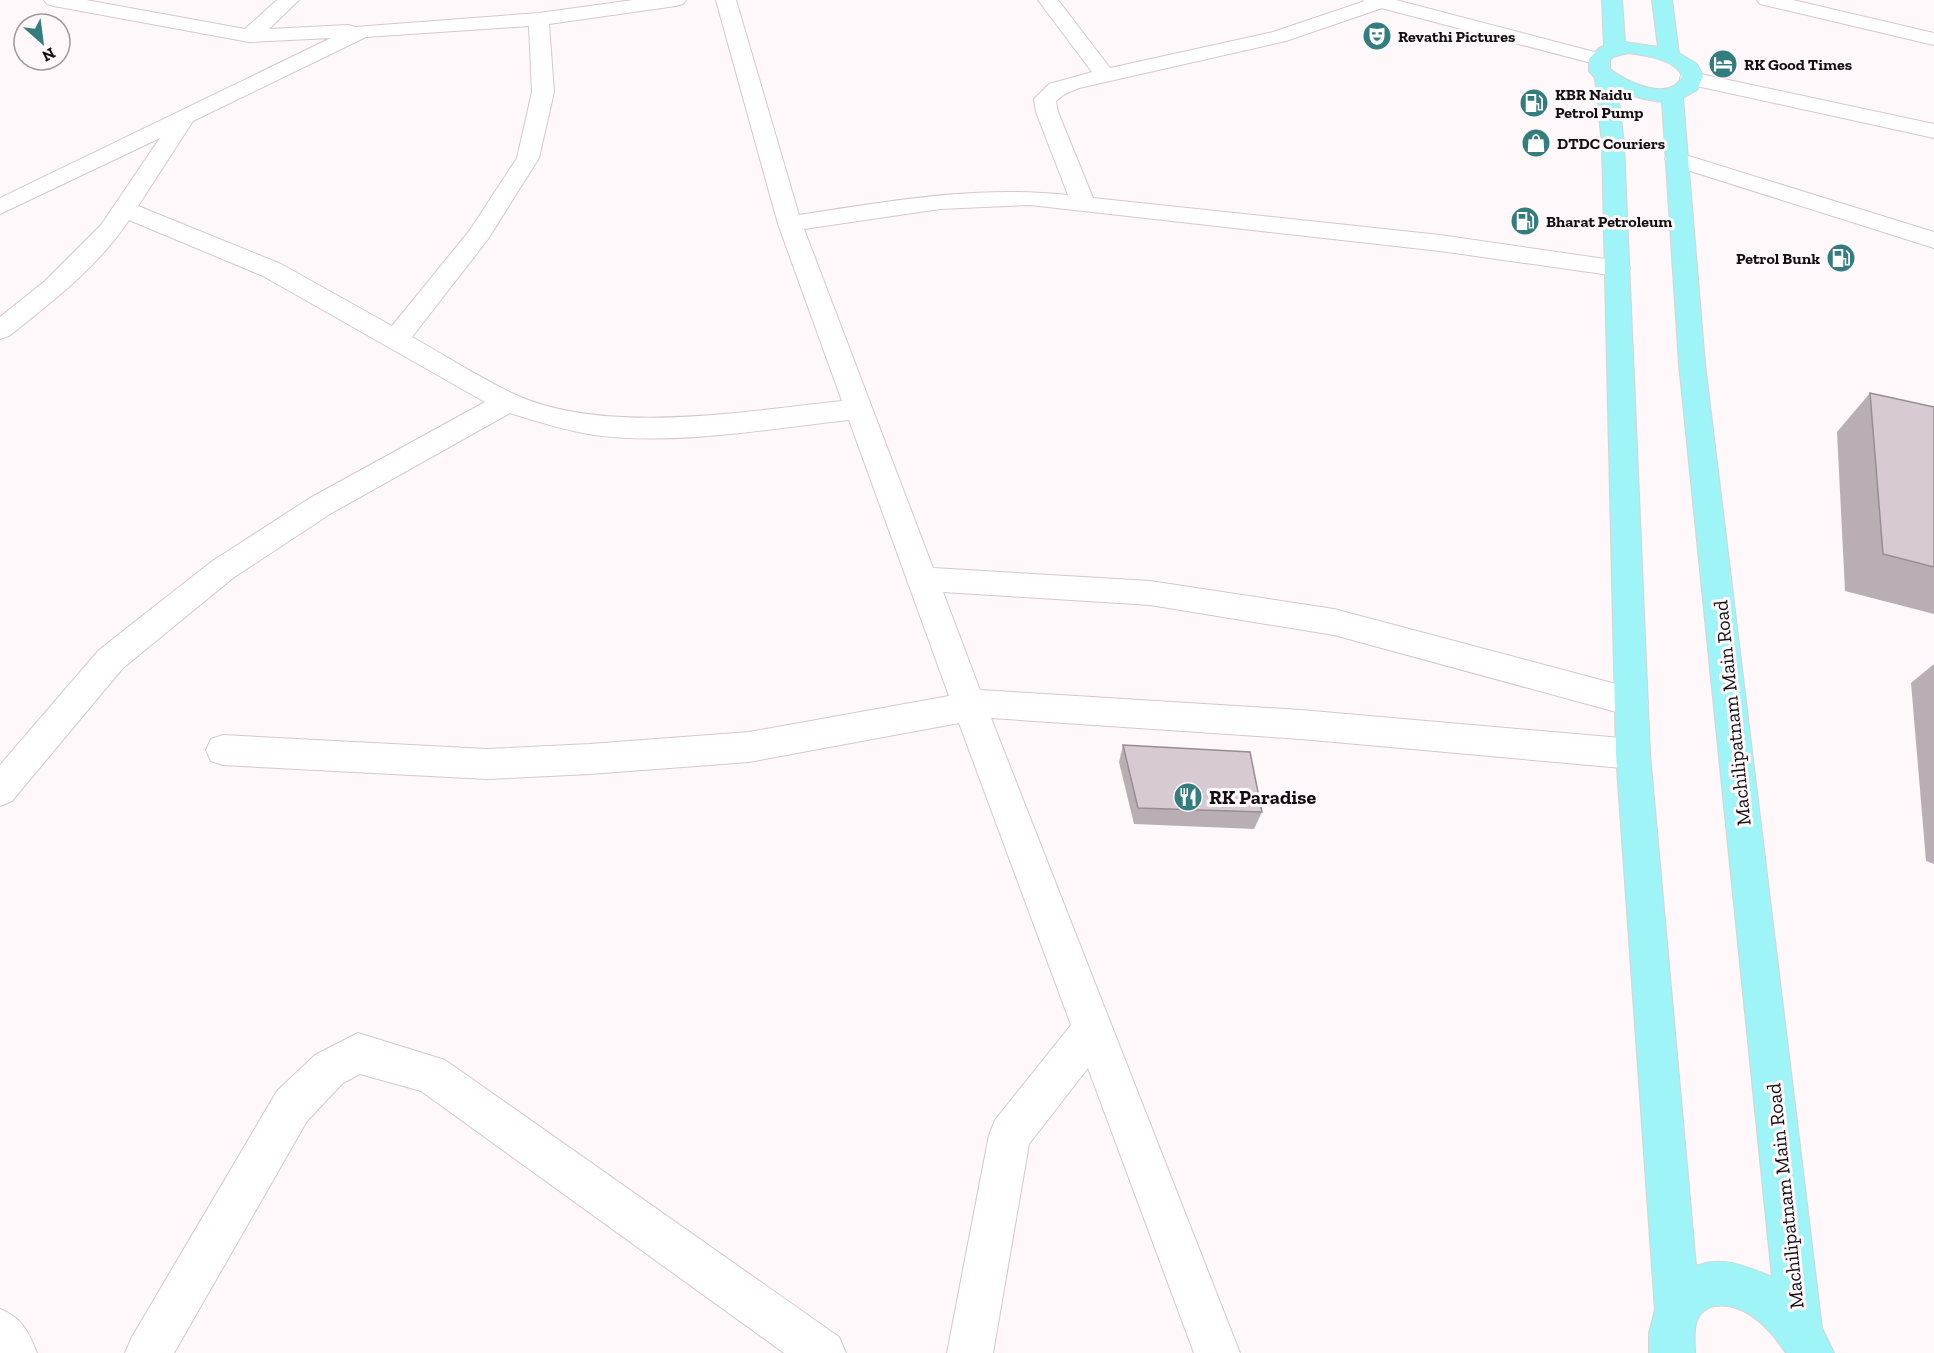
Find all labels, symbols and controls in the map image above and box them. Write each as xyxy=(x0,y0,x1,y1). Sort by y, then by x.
north arrow xyxy=(12,12,72,72)
theatre icon: Revathi Pictures xyxy=(1361,20,1393,52)
place label: Revathi Pictures xyxy=(1398,27,1515,46)
text: N xyxy=(39,44,59,66)
hotel icon: RK Good Times xyxy=(1707,48,1739,80)
place label: RK Good Times xyxy=(1744,55,1852,74)
place label: KBR Naidu Petrol Pump xyxy=(1555,85,1643,122)
fuel station icon: KBR Naidu Petrol Pump xyxy=(1518,87,1550,119)
shop icon: DTDC Couriers xyxy=(1520,127,1552,159)
place label: DTDC Couriers xyxy=(1557,134,1665,153)
fuel station icon: Bharat Petroleum xyxy=(1509,205,1541,237)
place label: Bharat Petroleum xyxy=(1546,212,1672,231)
fuel station icon: Petrol Bunk xyxy=(1825,242,1857,274)
place label: Petrol Bunk xyxy=(1736,249,1820,268)
street label: Machilipatnam Main Road xyxy=(1708,599,1756,827)
restaurant icon: RK Paradise xyxy=(1172,781,1204,813)
place label: RK Paradise xyxy=(1209,785,1316,809)
street label: Machilipatnam Main Road xyxy=(1761,1082,1809,1310)

